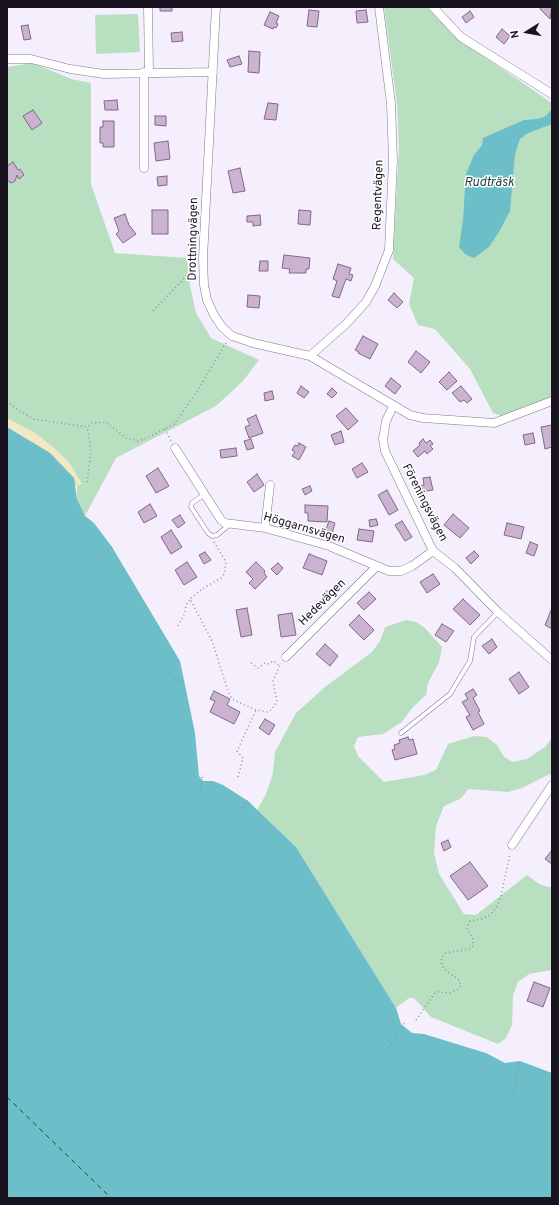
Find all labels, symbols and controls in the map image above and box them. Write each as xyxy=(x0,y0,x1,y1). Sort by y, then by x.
north arrow xyxy=(507,12,547,52)
text: N xyxy=(508,29,523,40)
street label: Regentvägen xyxy=(371,159,387,231)
water label: Rudträsk xyxy=(464,175,514,191)
street label: Drottningvägen xyxy=(186,197,202,281)
street label: Föreningsvägen xyxy=(398,462,450,544)
street label: Höggarnsvägen xyxy=(261,510,347,548)
street label: Hedevägen xyxy=(297,577,349,629)

